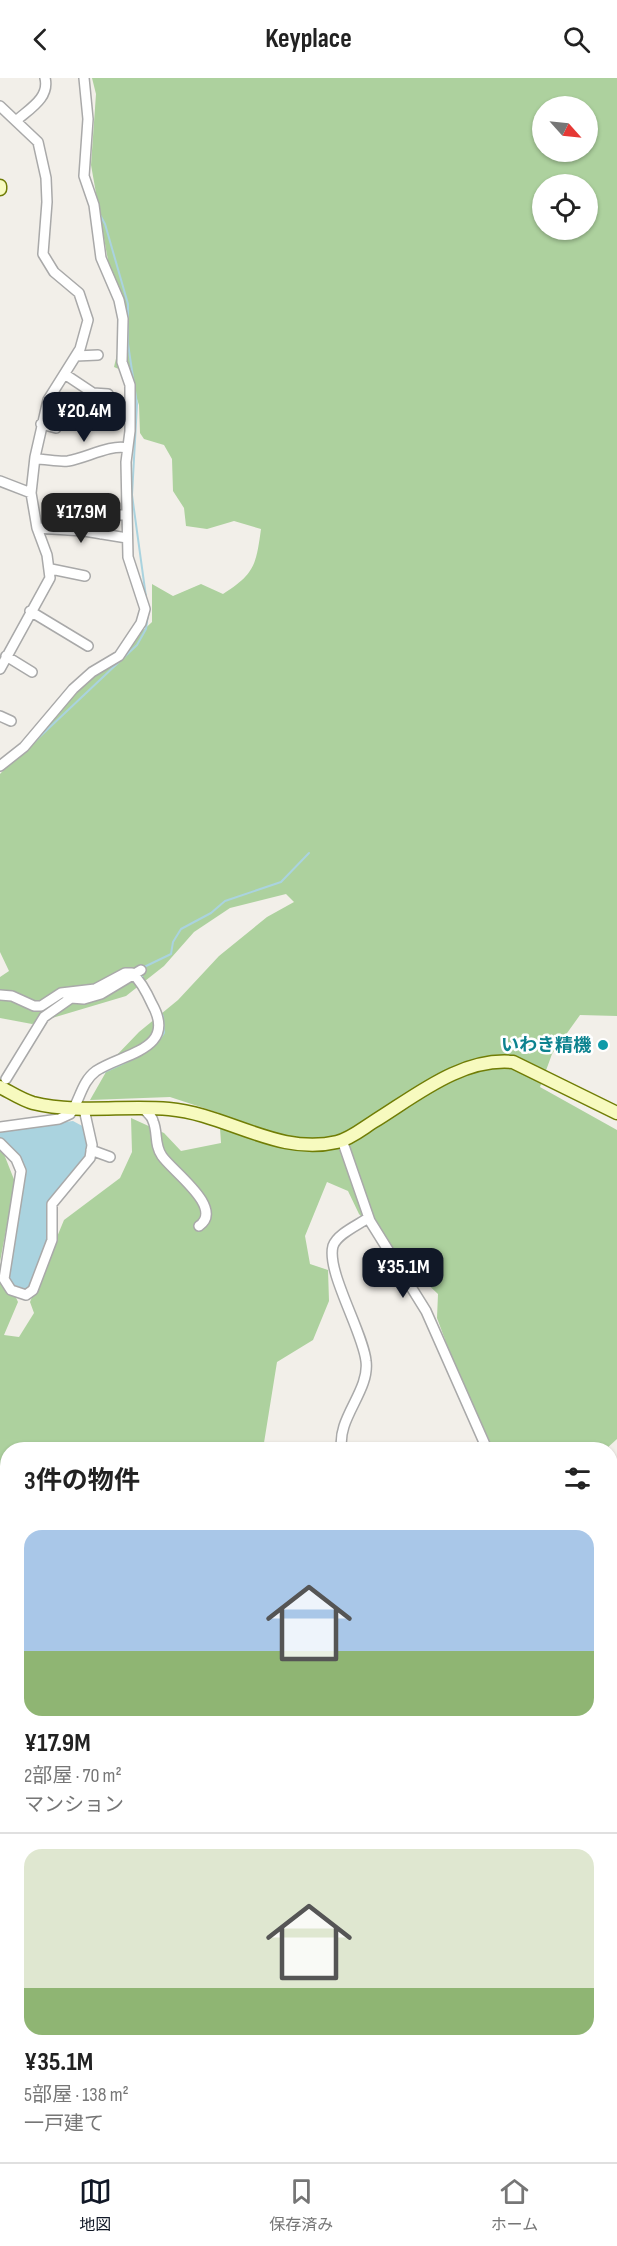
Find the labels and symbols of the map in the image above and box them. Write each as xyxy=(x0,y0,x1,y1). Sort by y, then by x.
north arrow xyxy=(532,96,598,162)
pin: ¥20.4M xyxy=(35,392,133,443)
pin: ¥17.9M xyxy=(32,493,130,544)
place label: いわき精機 xyxy=(501,1035,592,1056)
marker: いわき精機 xyxy=(596,1038,610,1052)
pin: ¥35.1M xyxy=(354,1248,452,1299)

